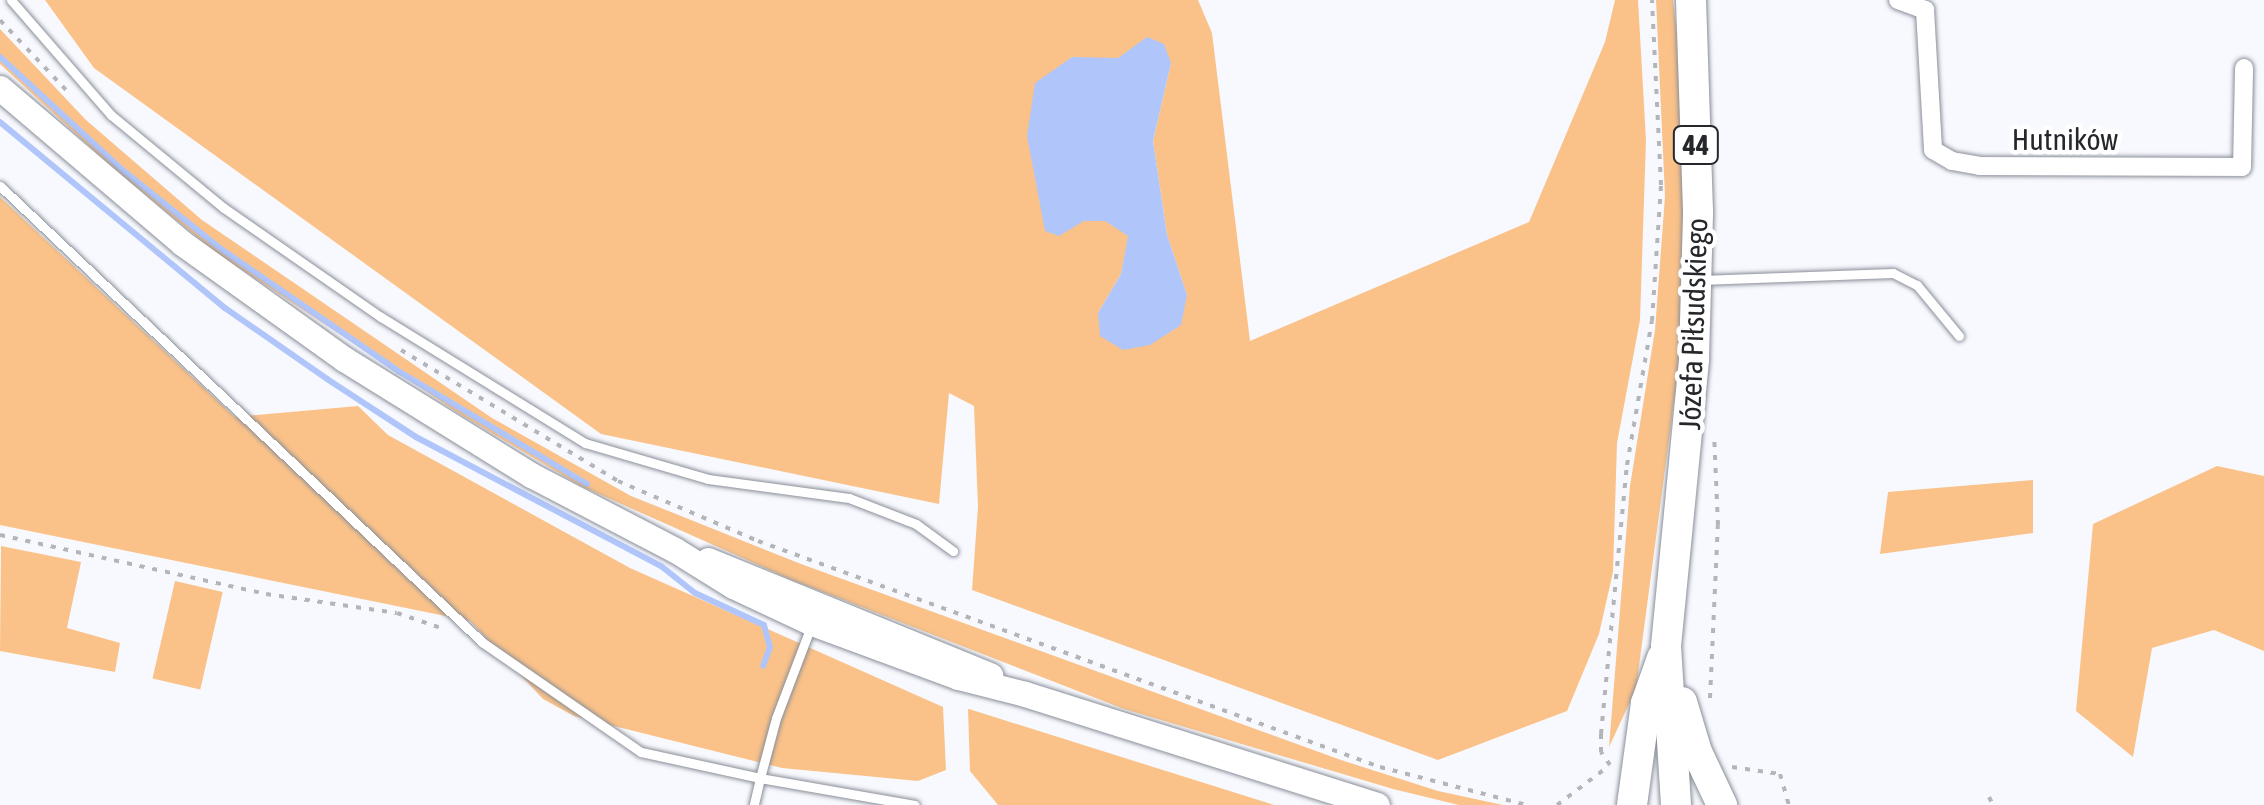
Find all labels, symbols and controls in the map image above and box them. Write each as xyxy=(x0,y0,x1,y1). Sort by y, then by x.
street label: Hutników xyxy=(2012,121,2118,157)
road number: 44 xyxy=(1671,122,1721,168)
street label: Józefa Piłsudskiego xyxy=(1671,217,1715,431)

